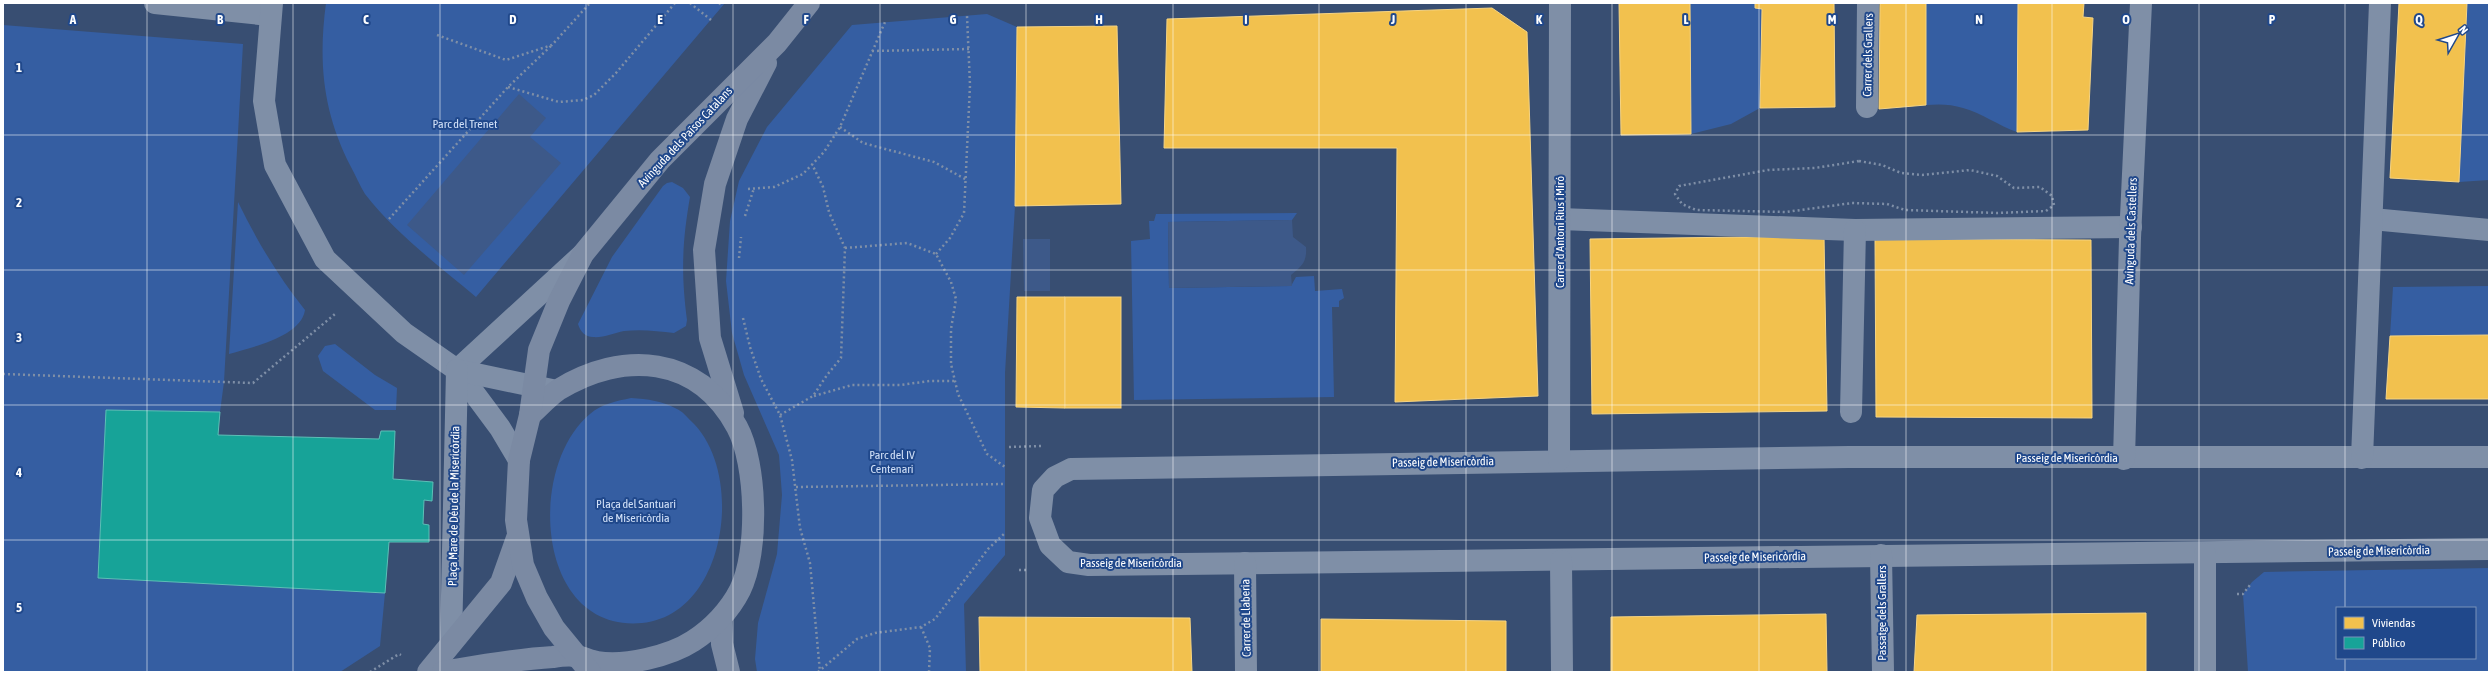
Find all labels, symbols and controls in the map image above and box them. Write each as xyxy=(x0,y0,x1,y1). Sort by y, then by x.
text: A xyxy=(69,12,77,27)
text: B xyxy=(217,12,224,27)
text: C xyxy=(363,12,369,27)
text: D xyxy=(509,12,517,27)
text: E xyxy=(657,12,663,27)
text: F xyxy=(803,12,809,27)
text: G xyxy=(950,12,957,27)
text: H xyxy=(1095,12,1103,27)
text: I xyxy=(1244,12,1248,27)
text: J xyxy=(1390,12,1395,27)
text: K xyxy=(1536,12,1543,27)
text: L xyxy=(1683,12,1689,27)
text: M xyxy=(1828,12,1837,27)
text: N xyxy=(1975,12,1983,27)
text: O xyxy=(2122,12,2130,27)
text: P xyxy=(2269,12,2276,27)
text: Q xyxy=(2415,12,2423,27)
street label: Carrer dels Grallers xyxy=(1860,13,1876,97)
north arrow xyxy=(2436,16,2476,56)
text: N xyxy=(2457,23,2470,36)
text: 1 xyxy=(16,60,22,75)
street label: Avinguda dels Països Catalans xyxy=(635,84,735,190)
park label: Parc del Trenet xyxy=(432,117,498,131)
street label: Carrer d'Antoni Rius i Miró xyxy=(1553,176,1567,288)
street label: Avinguda dels Castellers xyxy=(2122,177,2140,285)
text: 2 xyxy=(16,195,22,210)
text: 3 xyxy=(16,330,22,345)
street label: Plaça Mare de Déu de la Misericòrdia xyxy=(446,426,462,586)
park label: Parc del IV Centenari xyxy=(869,448,915,476)
street label: Passeig de Misericòrdia xyxy=(2016,451,2118,465)
street label: Passeig de Misericòrdia xyxy=(1392,454,1494,470)
text: 4 xyxy=(15,465,22,480)
park label: Plaça del Santuari de Misericòrdia xyxy=(596,497,676,525)
street label: Passeig de Misericòrdia xyxy=(2328,543,2430,559)
street label: Passeig de Misericòrdia xyxy=(1704,549,1806,565)
street label: Passeig de Misericòrdia xyxy=(1080,556,1182,570)
street label: Passatge dels Grallers xyxy=(1875,565,1889,661)
street label: Carrer de Llaberia xyxy=(1238,579,1254,657)
text: 5 xyxy=(16,600,22,615)
legend xyxy=(2336,607,2476,659)
text: Viviendas xyxy=(2372,616,2415,630)
text: Público xyxy=(2372,636,2406,650)

